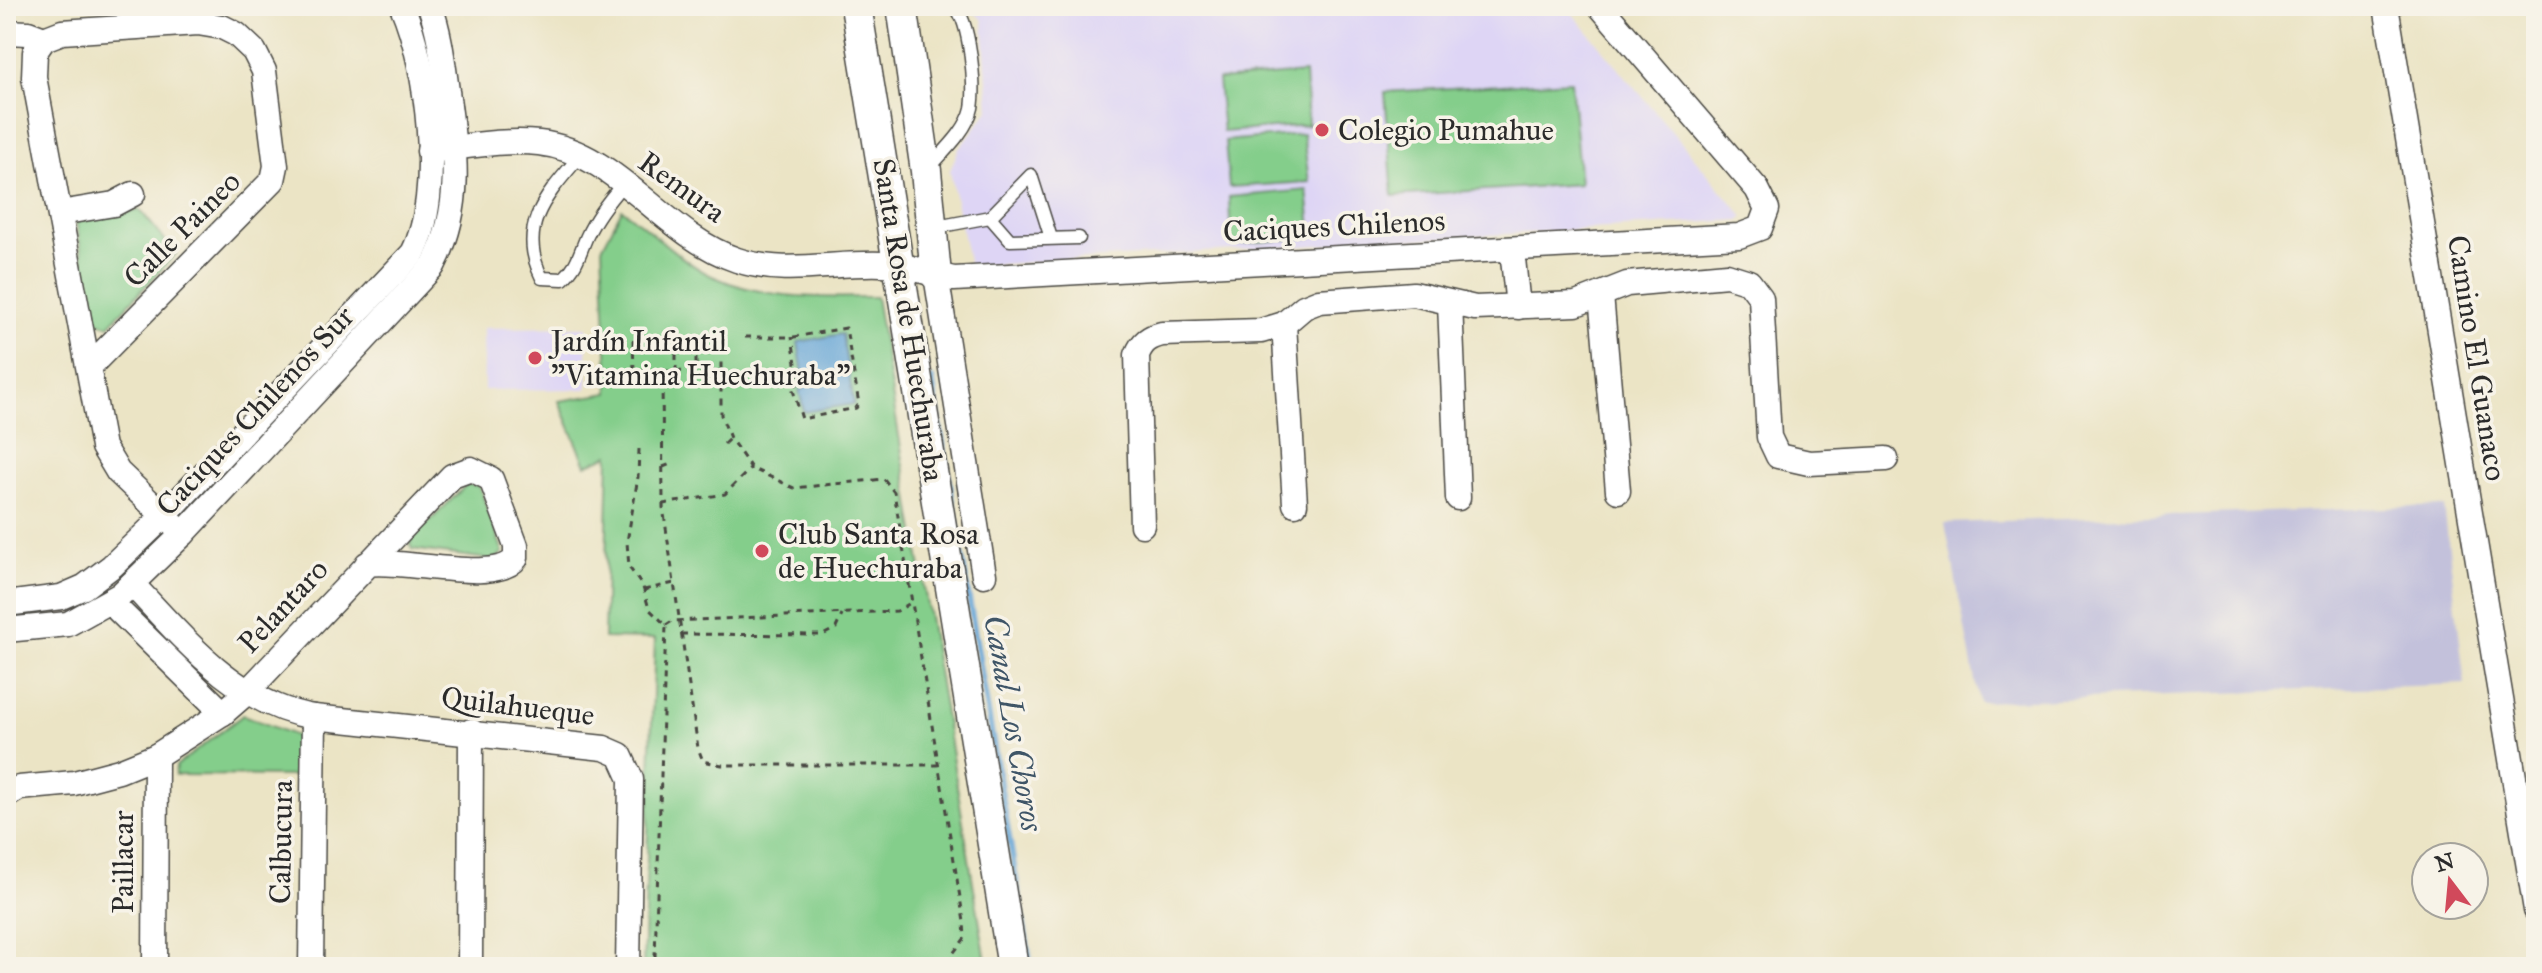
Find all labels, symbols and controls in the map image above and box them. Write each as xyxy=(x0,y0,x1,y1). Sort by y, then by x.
place label: Colegio Pumahue xyxy=(1338,112,1554,148)
marker: Colegio Pumahue xyxy=(1313,121,1331,139)
street label: Remura xyxy=(632,144,733,231)
street label: Santa Rosa de Huechuraba xyxy=(866,156,952,484)
street label: Calle Paineo xyxy=(116,163,248,295)
street label: Caciques Chilenos xyxy=(1222,202,1446,250)
street label: Camino El Guanaco xyxy=(2440,233,2514,483)
street label: Caciques Chilenos Sur xyxy=(149,298,362,523)
place label: Jardín Infantil "Vitamina Huechuraba" xyxy=(548,323,850,393)
marker: Jardín Infantil "Vitamina Huechuraba" xyxy=(526,349,544,367)
place label: Club Santa Rosa de Huechuraba xyxy=(778,516,979,586)
marker: Club Santa Rosa de Huechuraba xyxy=(753,542,771,560)
street label: Pelantaro xyxy=(230,551,336,661)
water label: Canal Los Choros xyxy=(975,612,1052,835)
street label: Quilahueque xyxy=(439,679,597,733)
street label: Calbucura xyxy=(262,779,300,904)
street label: Paillacar xyxy=(105,810,141,914)
north arrow xyxy=(2410,841,2490,921)
text: N xyxy=(2432,847,2458,878)

